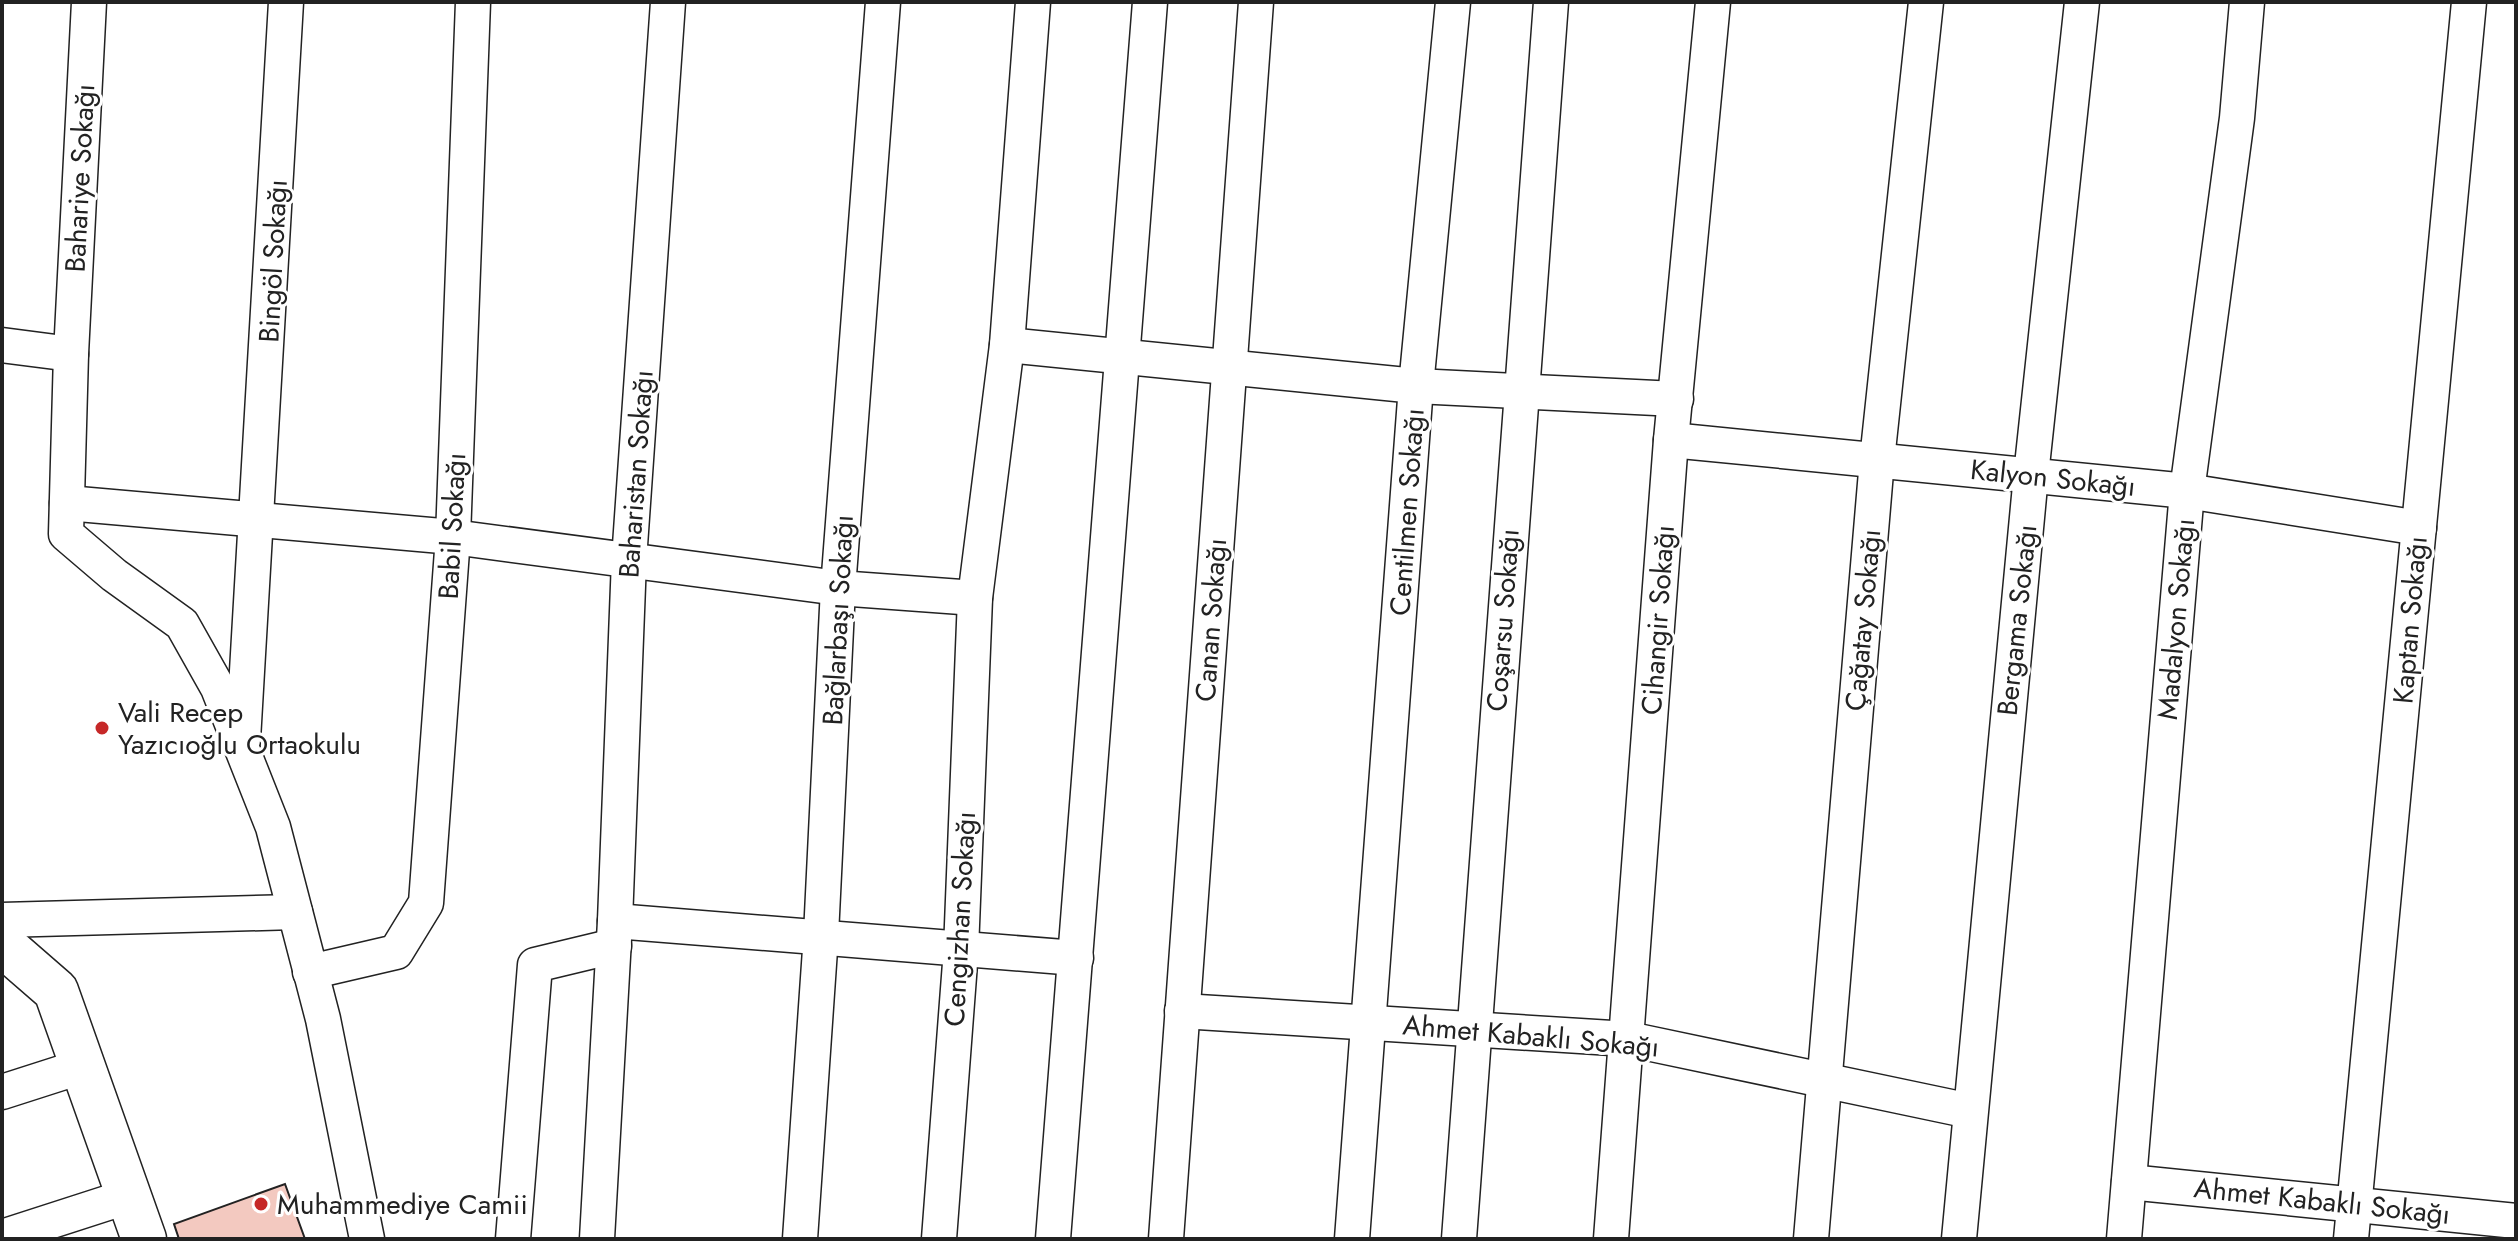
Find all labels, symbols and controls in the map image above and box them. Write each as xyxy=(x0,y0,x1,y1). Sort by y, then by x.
street label: Bahariye Sokağı xyxy=(55,83,105,273)
street label: Bingöl Sokağı xyxy=(248,178,298,344)
street label: Baharistan Sokağı xyxy=(608,369,664,579)
street label: Centilmen Sokağı xyxy=(1379,407,1435,617)
street label: Kalyon Sokağı xyxy=(1968,449,2138,507)
street label: Babil Sokağı xyxy=(428,452,476,600)
street label: Bağlarbaşı Sokağı xyxy=(812,514,864,726)
street label: Madalyon Sokağı xyxy=(2147,517,2205,721)
street label: Bergama Sokağı xyxy=(1987,522,2047,718)
street label: Cihangir Sokağı xyxy=(1631,524,1685,716)
street label: Coşarsu Sokağı xyxy=(1476,527,1530,713)
street label: Çağatay Sokağı xyxy=(1835,527,1891,713)
street label: Kaptan Sokağı xyxy=(2382,534,2438,706)
street label: Canan Sokağı xyxy=(1185,537,1237,703)
place label: Vali Recep Yazıcıoğlu Ortaokulu xyxy=(118,692,361,765)
marker: Vali Recep Yazıcıoğlu Ortaokulu xyxy=(93,719,111,737)
street label: Cengizhan Sokağı xyxy=(934,810,986,1028)
street label: Ahmet Kabaklı Sokağı xyxy=(1401,1004,1661,1068)
street label: Ahmet Kabaklı Sokağı xyxy=(2192,1167,2452,1235)
place label: Muhammediye Camii xyxy=(277,1184,528,1225)
marker: Muhammediye Camii xyxy=(252,1195,270,1213)

